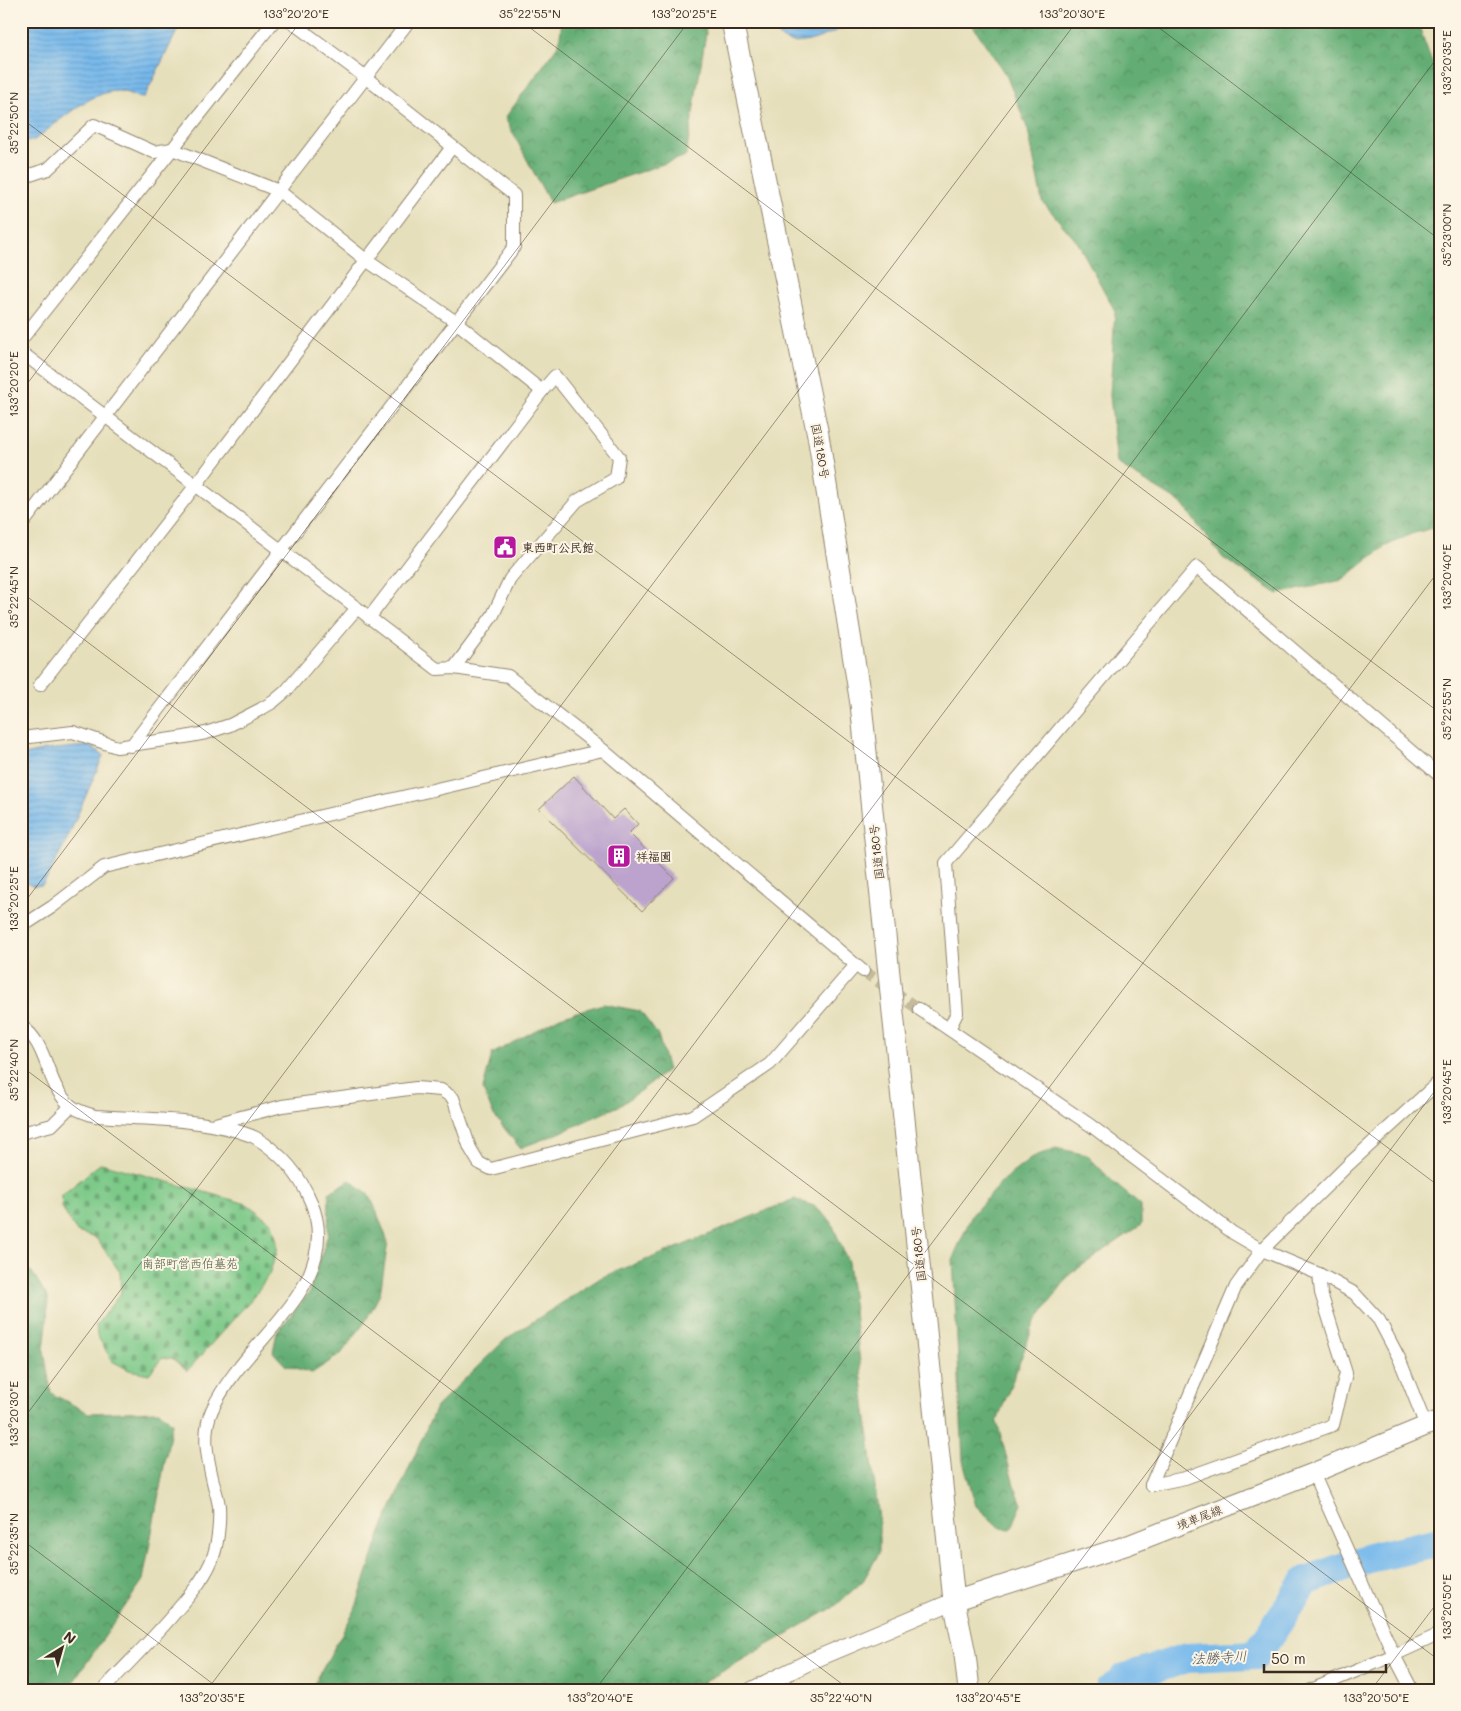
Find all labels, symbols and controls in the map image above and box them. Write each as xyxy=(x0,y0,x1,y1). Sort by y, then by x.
text: 133°20'20"E xyxy=(263,5,329,21)
text: 35°22'55"N xyxy=(499,5,561,21)
text: 133°20'25"E xyxy=(651,5,717,21)
text: 133°20'30"E xyxy=(1039,5,1105,21)
text: 133°20'35"E xyxy=(1438,30,1454,96)
text: 35°22'50"N xyxy=(5,92,21,154)
text: 35°23'00"N xyxy=(1438,204,1454,266)
text: 133°20'20"E xyxy=(5,351,21,417)
street label: 国道180号 xyxy=(808,422,834,480)
public building icon: 東西町公民館 xyxy=(492,534,518,560)
place label: 東西町公民館 xyxy=(522,539,594,555)
text: 133°20'40"E xyxy=(1438,544,1454,610)
text: 35°22'45"N xyxy=(5,566,21,628)
text: 35°22'55"N xyxy=(1438,678,1454,740)
street label: 国道180号 xyxy=(865,823,887,881)
building icon: 祥福園 xyxy=(606,843,632,869)
place label: 祥福園 xyxy=(636,848,672,864)
text: 133°20'25"E xyxy=(5,866,21,932)
text: 35°22'40"N xyxy=(5,1039,21,1101)
text: 133°20'45"E xyxy=(1438,1059,1454,1125)
street label: 国道180号 xyxy=(907,1225,929,1283)
park label: 南部町営西伯墓苑 xyxy=(142,1255,238,1271)
text: 133°20'30"E xyxy=(5,1381,21,1447)
street label: 境車尾線 xyxy=(1174,1501,1224,1533)
text: 35°22'35"N xyxy=(5,1513,21,1575)
text: 133°20'50"E xyxy=(1438,1574,1454,1640)
north arrow xyxy=(38,1624,88,1674)
text: N xyxy=(60,1626,80,1648)
scale bar xyxy=(1264,1641,1386,1673)
water label: 法勝寺川 xyxy=(1191,1646,1247,1668)
text: 50 m xyxy=(1271,1648,1306,1668)
text: 133°20'35"E xyxy=(179,1689,245,1705)
text: 133°20'40"E xyxy=(567,1689,633,1705)
text: 35°22'40"N xyxy=(810,1689,872,1705)
text: 133°20'45"E xyxy=(955,1689,1021,1705)
text: 133°20'50"E xyxy=(1343,1689,1409,1705)

